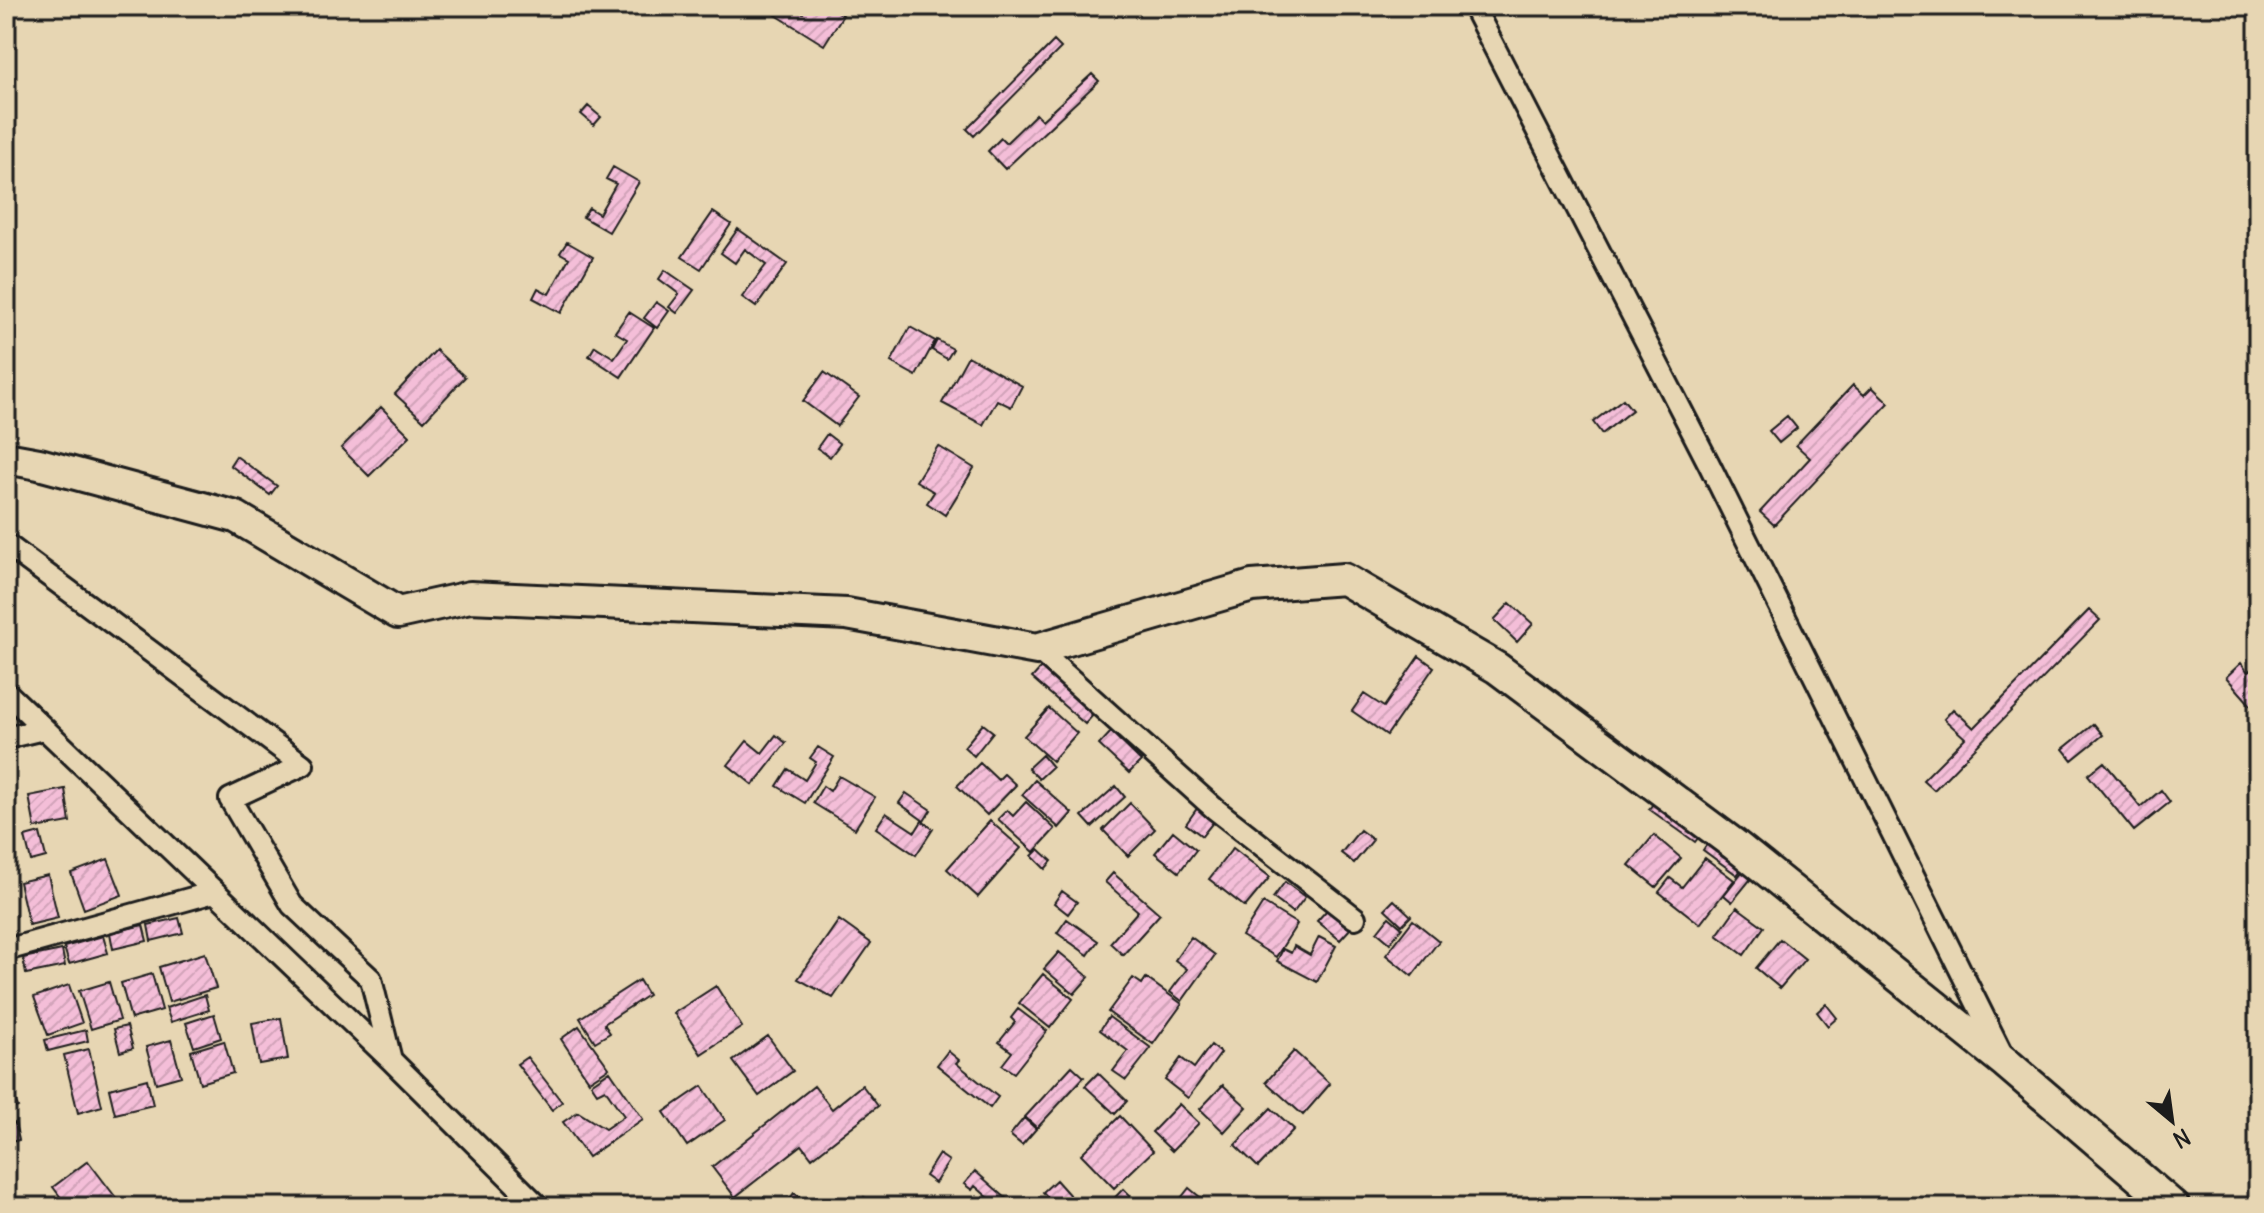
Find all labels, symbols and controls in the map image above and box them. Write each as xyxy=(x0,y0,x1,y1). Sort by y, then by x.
north arrow xyxy=(2132,1081,2212,1161)
text: N xyxy=(2168,1123,2195,1154)

